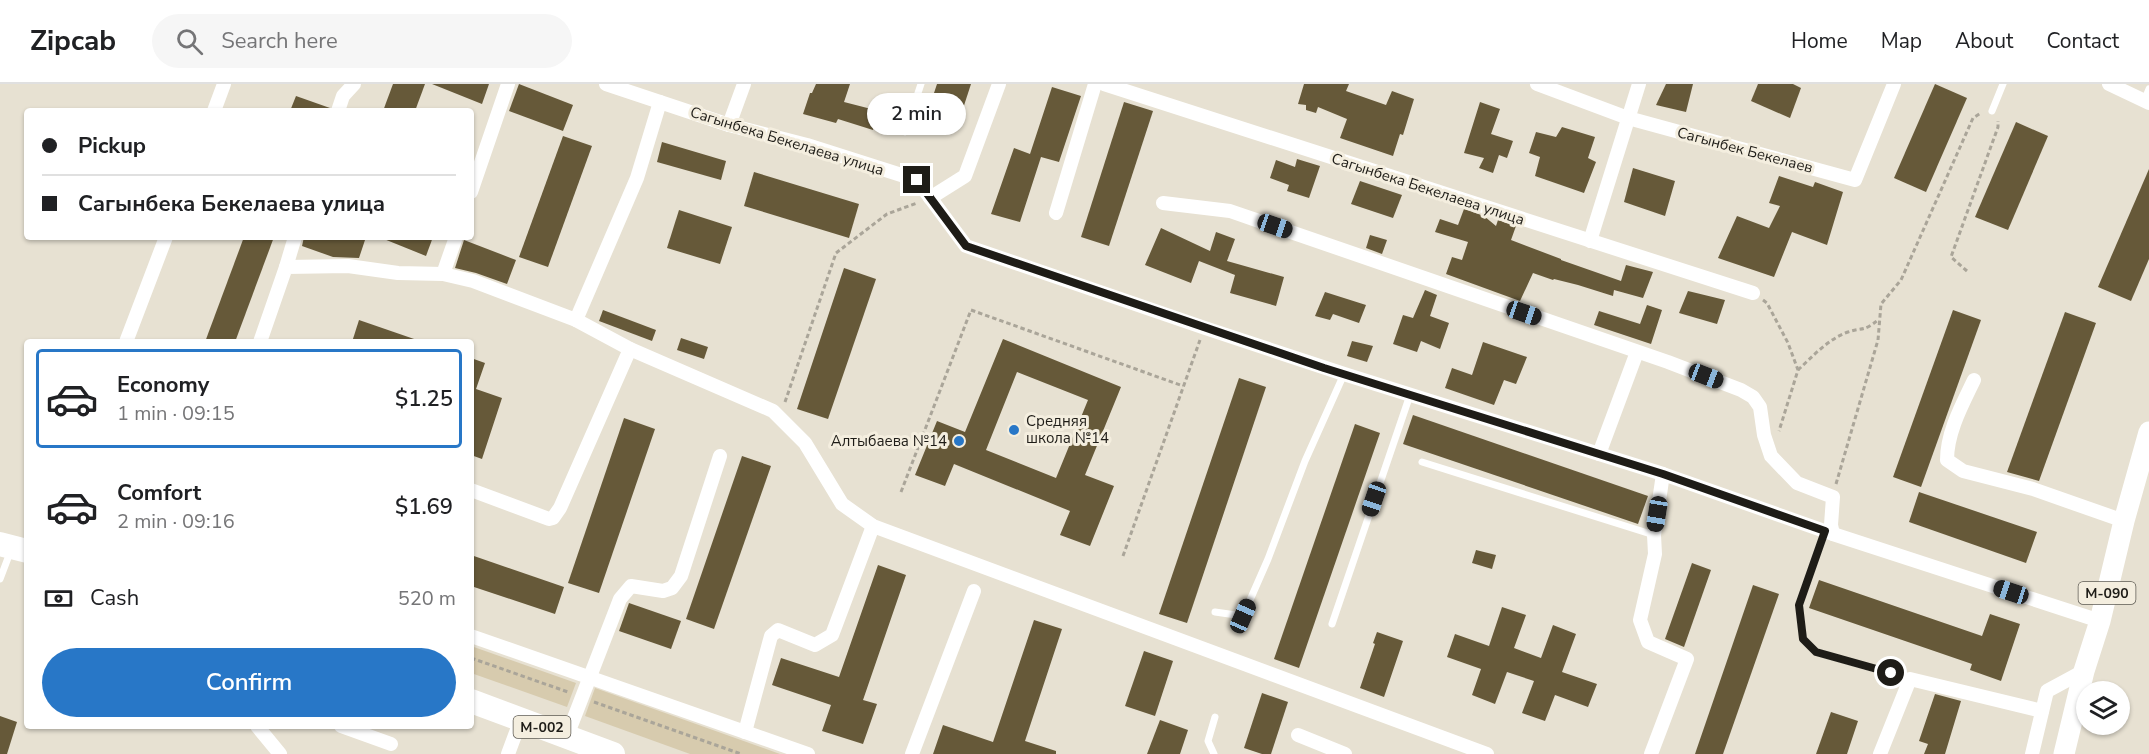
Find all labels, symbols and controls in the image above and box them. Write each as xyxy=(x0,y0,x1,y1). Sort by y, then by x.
search box xyxy=(152,14,572,68)
text: Zipcab xyxy=(30,22,116,60)
icon: search xyxy=(173,25,206,58)
text: Search here xyxy=(221,26,338,56)
text: Home xyxy=(1791,27,1848,55)
text: Map xyxy=(1881,27,1922,55)
text: About xyxy=(1955,27,2013,55)
text: Contact xyxy=(2046,27,2119,55)
callout: 2 min xyxy=(868,93,966,135)
text: 2 min xyxy=(891,100,942,127)
street label: Сагынбека Бекелаева улица xyxy=(688,102,886,180)
street label: Сагынбек Бекелаев xyxy=(1675,122,1815,178)
text: Pickup xyxy=(78,131,146,161)
street label: Сагынбека Бекелаева улица xyxy=(1329,148,1527,230)
route end xyxy=(903,166,930,193)
text: Сагынбека Бекелаева улица xyxy=(78,189,385,219)
car xyxy=(1255,212,1295,240)
car xyxy=(1504,299,1544,327)
car xyxy=(1686,361,1726,391)
text: Economy xyxy=(117,370,209,400)
icon: car xyxy=(45,372,99,426)
text: $1.25 xyxy=(395,384,453,414)
text: 1 min · 09:15 xyxy=(117,400,235,427)
place label: Средняя школа №14 xyxy=(1026,411,1109,448)
marker: Средняя школа №14 xyxy=(1007,423,1021,437)
place label: Алтыбаева №14 xyxy=(831,431,947,451)
marker: Алтыбаева №14 xyxy=(952,434,966,448)
text: Comfort xyxy=(117,478,201,508)
car xyxy=(1360,479,1388,519)
icon: car xyxy=(45,480,99,534)
text: $1.69 xyxy=(395,492,453,522)
car xyxy=(1645,495,1669,533)
text: 2 min · 09:16 xyxy=(117,508,235,535)
car xyxy=(1991,578,2031,606)
icon: cash xyxy=(42,582,75,615)
road number: М-090 xyxy=(2078,582,2136,604)
text: Cash xyxy=(90,583,139,613)
text: 520 m xyxy=(398,585,456,612)
car xyxy=(1227,596,1259,636)
button: Confirm xyxy=(42,648,456,717)
route start xyxy=(1877,659,1904,686)
map controls xyxy=(2076,681,2130,735)
button: layers xyxy=(2076,681,2130,735)
road number: M-002 xyxy=(514,716,570,738)

